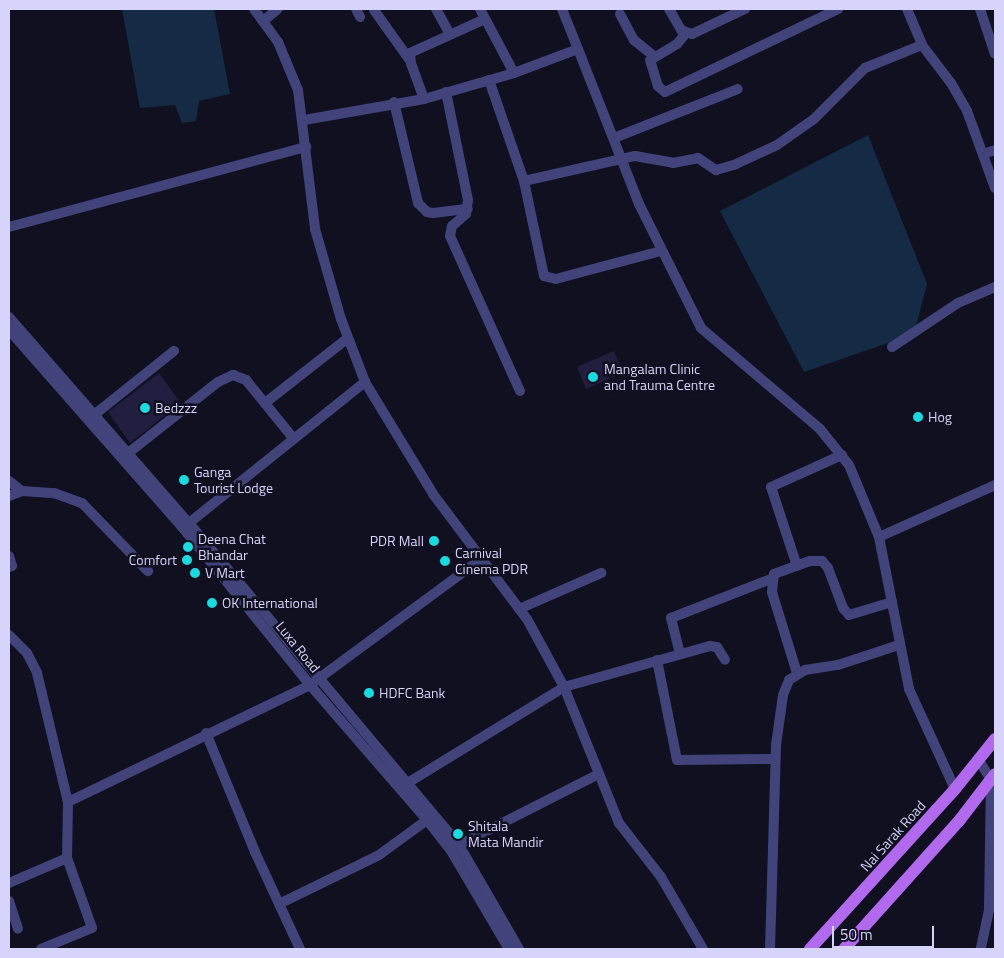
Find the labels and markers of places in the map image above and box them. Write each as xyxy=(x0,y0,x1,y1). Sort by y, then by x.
place label: Mangalam Clinic and Trauma Centre xyxy=(604,361,715,394)
marker: Mangalam Clinic and Trauma Centre xyxy=(586,370,600,384)
place label: Bedzzz xyxy=(155,400,197,416)
marker: Bedzzz xyxy=(139,402,151,414)
place label: Hog xyxy=(928,409,952,425)
marker: Hog xyxy=(912,411,924,423)
place label: Ganga Tourist Lodge xyxy=(194,464,273,497)
marker: Ganga Tourist Lodge xyxy=(178,474,190,486)
place label: Deena Chat Bhandar xyxy=(198,531,266,564)
place label: PDR Mall xyxy=(370,533,424,549)
marker: PDR Mall xyxy=(428,535,440,547)
marker: Deena Chat Bhandar xyxy=(182,541,194,553)
place label: Carnival Cinema PDR xyxy=(455,545,528,578)
place label: Comfort xyxy=(129,552,177,568)
marker: Comfort xyxy=(181,554,193,566)
marker: Carnival Cinema PDR xyxy=(439,555,451,567)
place label: V Mart xyxy=(205,565,245,581)
marker: V Mart xyxy=(189,567,201,579)
place label: OK International xyxy=(222,595,318,611)
marker: OK International xyxy=(206,597,218,609)
place label: HDFC Bank xyxy=(379,685,445,701)
marker: HDFC Bank xyxy=(363,687,375,699)
place label: Shitala Mata Mandir xyxy=(468,818,543,850)
marker: Shitala Mata Mandir xyxy=(452,828,464,840)

